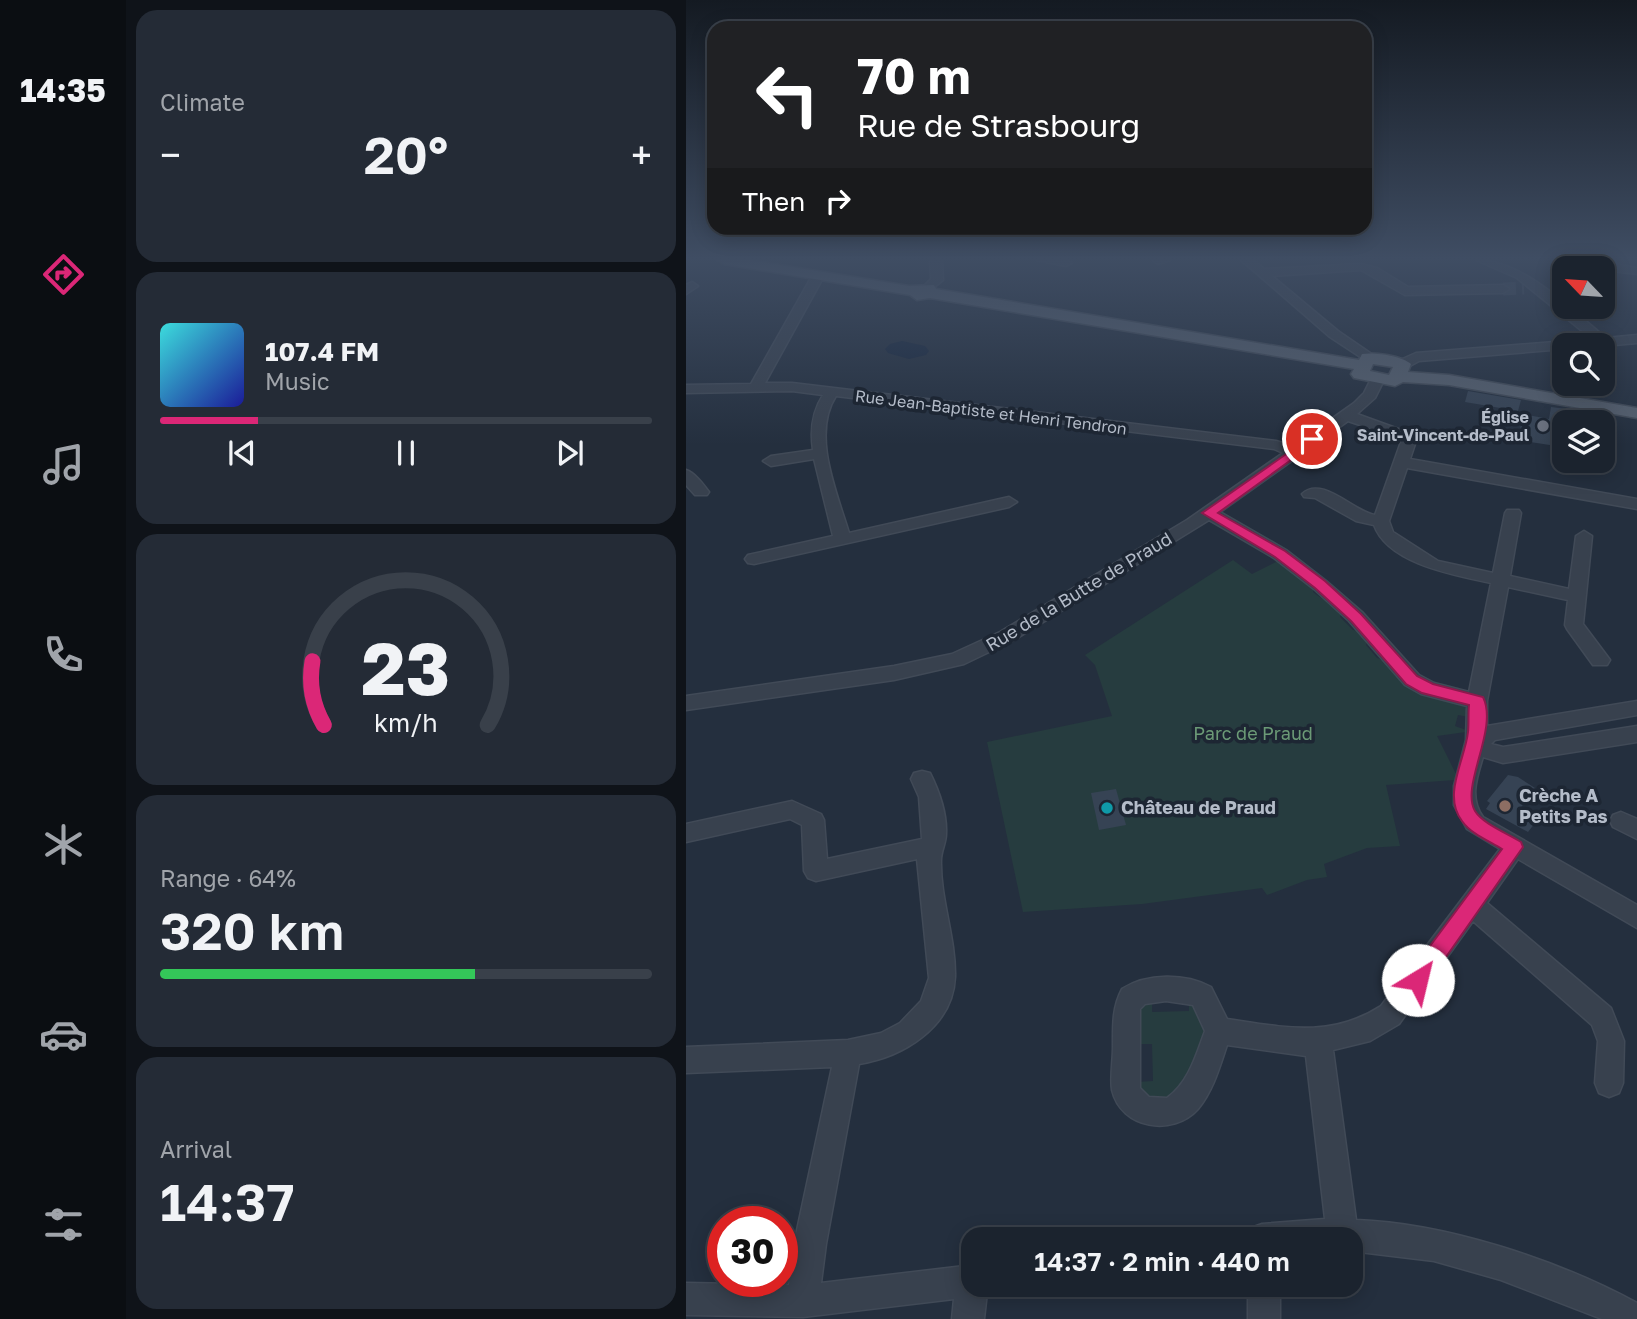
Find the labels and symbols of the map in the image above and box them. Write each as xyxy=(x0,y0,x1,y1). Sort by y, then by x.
north arrow xyxy=(1552,256,1615,318)
street label: Rue Jean-Baptiste et Henri Tendron xyxy=(854,385,1128,439)
place label: Église Saint-Vincent-de-Paul xyxy=(1357,407,1530,445)
pin xyxy=(1282,409,1342,469)
marker: Église Saint-Vincent-de-Paul xyxy=(1535,418,1551,434)
street label: Rue de la Butte de Praud xyxy=(982,527,1175,655)
park label: Parc de Praud xyxy=(1193,722,1313,744)
place label: Crèche A Petits Pas xyxy=(1519,784,1608,827)
place label: Château de Praud xyxy=(1121,796,1276,818)
marker: Crèche A Petits Pas xyxy=(1497,798,1513,814)
marker: Château de Praud xyxy=(1099,800,1115,816)
position arrow xyxy=(1381,943,1455,1017)
speed limit sign: 30 xyxy=(707,1206,798,1297)

